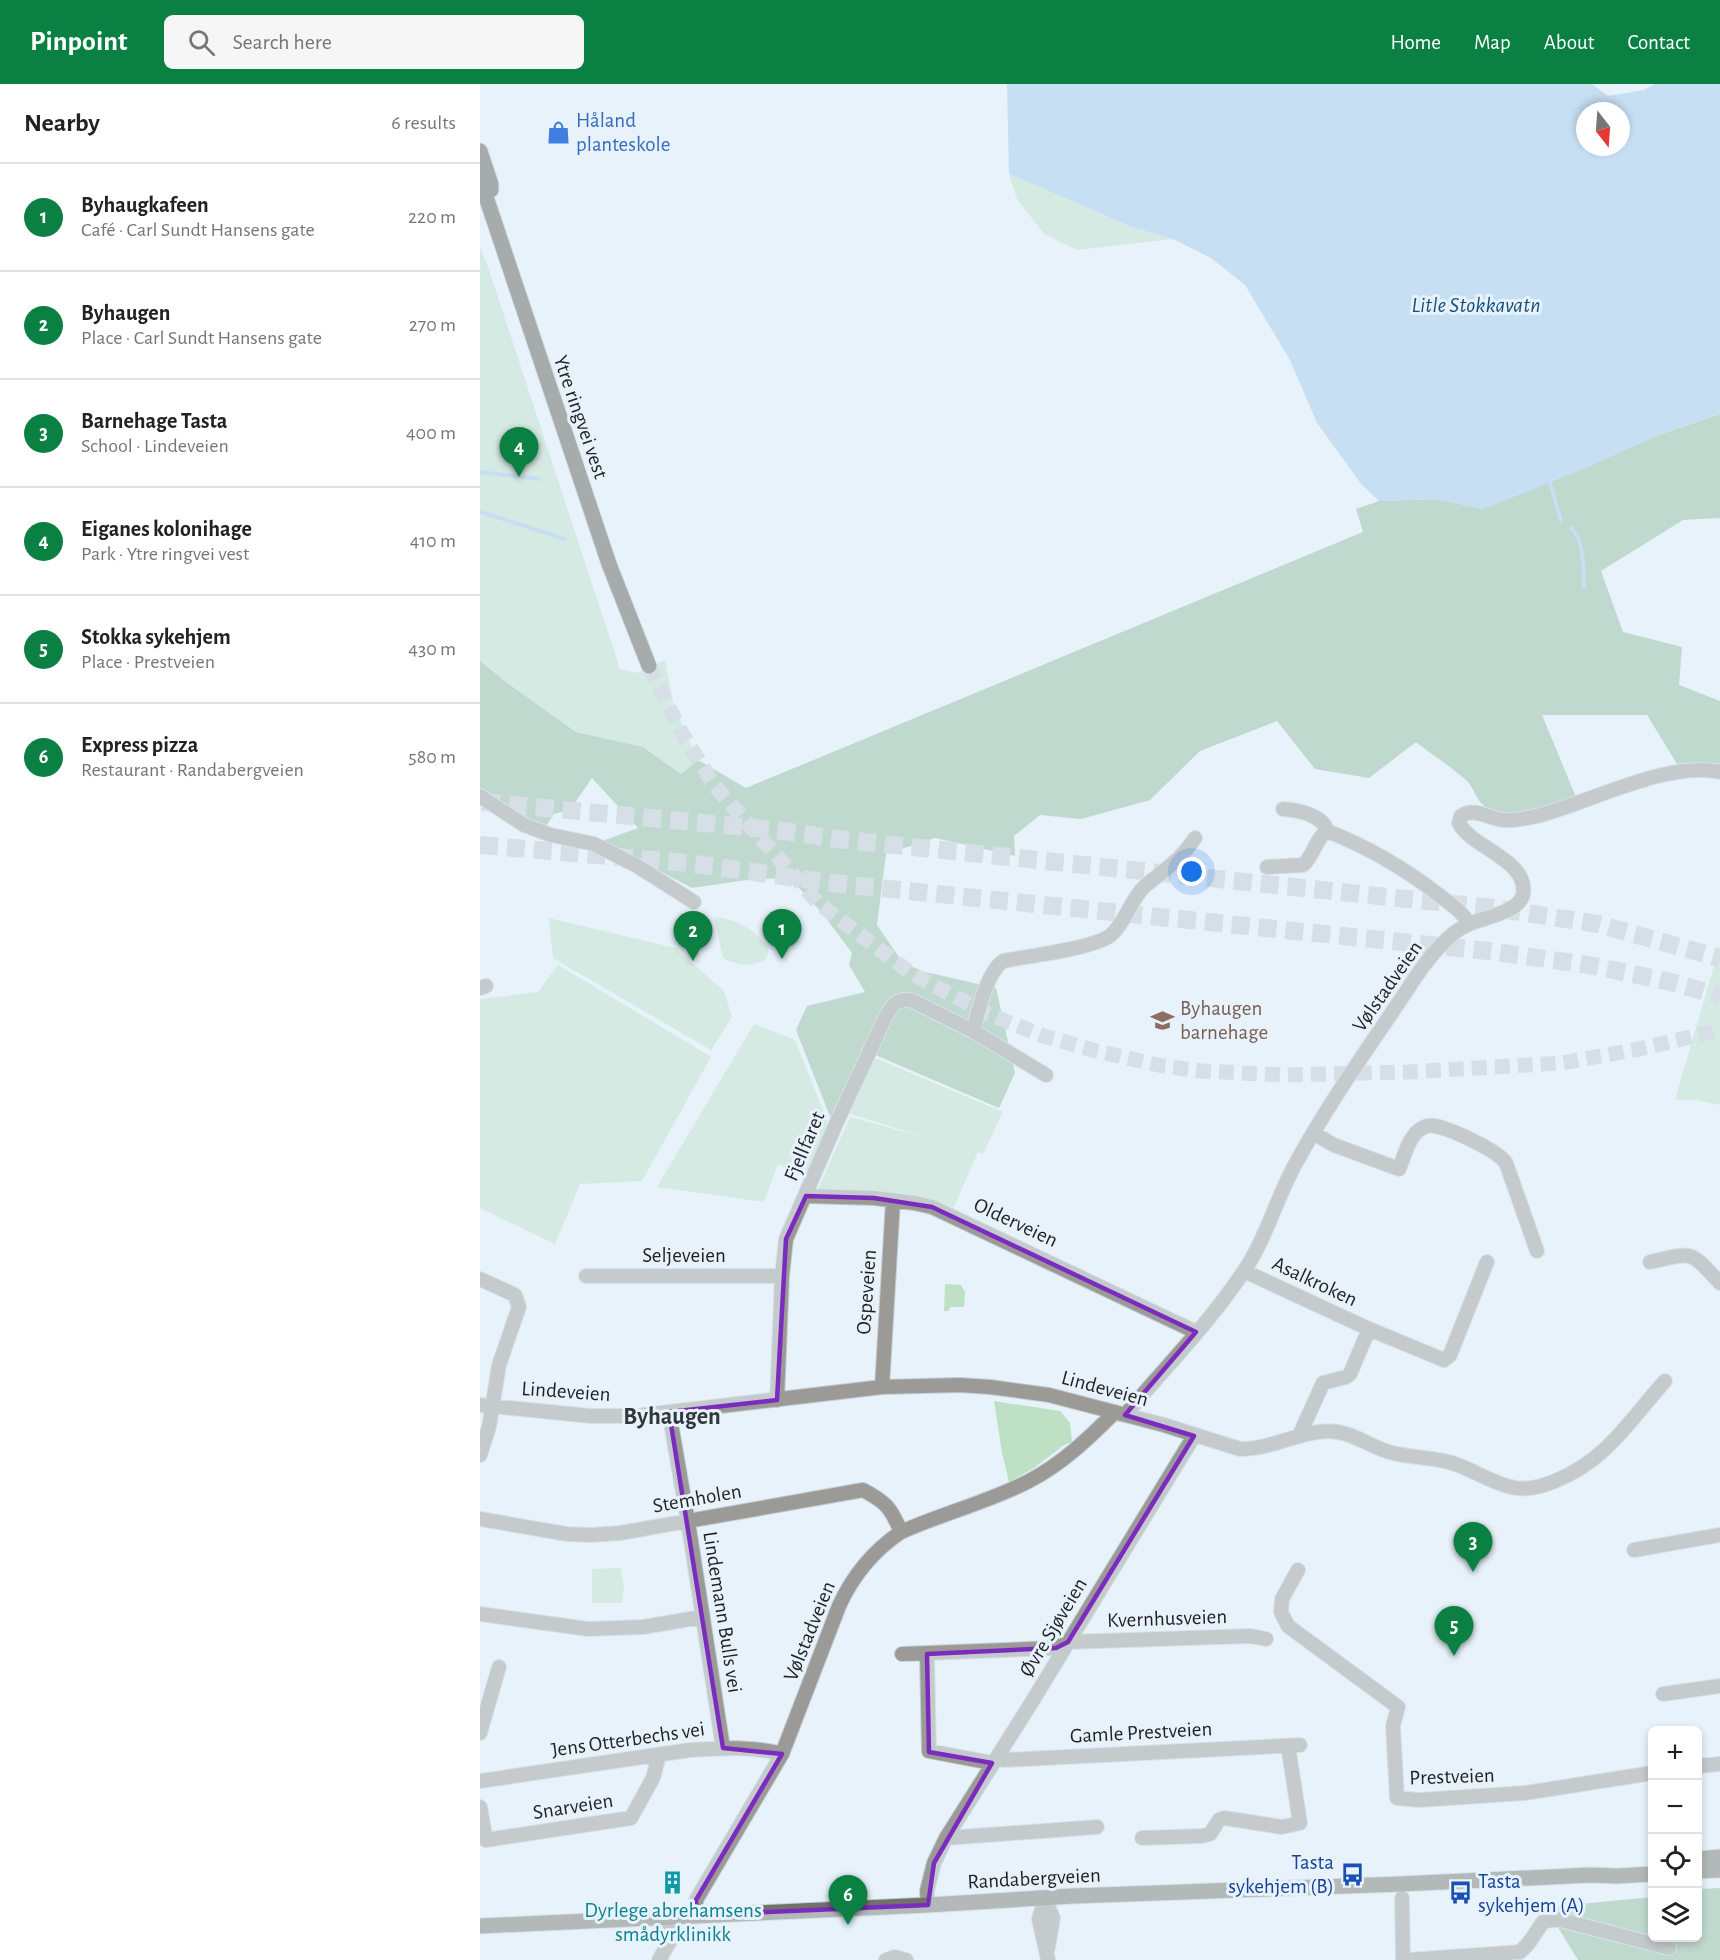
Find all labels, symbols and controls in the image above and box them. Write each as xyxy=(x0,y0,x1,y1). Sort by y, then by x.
search box xyxy=(164,15,584,69)
icon: search xyxy=(185,26,218,59)
text: Pinpoint xyxy=(30,28,128,56)
text: Search here xyxy=(233,31,332,53)
text: Home xyxy=(1390,32,1441,53)
text: Map xyxy=(1474,32,1511,53)
text: About xyxy=(1544,32,1594,53)
text: Contact xyxy=(1627,32,1690,53)
north arrow xyxy=(1576,102,1630,156)
text: Nearby xyxy=(24,110,100,136)
place label: Håland planteskole xyxy=(576,110,670,155)
text: 6 results xyxy=(391,113,456,133)
shop icon: Håland planteskole xyxy=(545,119,571,145)
text: Byhaugkafeen xyxy=(81,194,209,216)
text: 1 xyxy=(40,207,47,227)
text: 220 m xyxy=(408,207,456,227)
text: Café · Carl Sundt Hansens gate xyxy=(81,220,315,240)
water label: Litle Stokkavatn xyxy=(1411,294,1541,316)
text: Byhaugen xyxy=(81,302,170,324)
text: 2 xyxy=(39,315,48,335)
text: 270 m xyxy=(409,315,456,335)
text: Place · Carl Sundt Hansens gate xyxy=(81,328,322,348)
street label: Ytre ringvei vest xyxy=(550,353,612,482)
text: Barnehage Tasta xyxy=(81,410,227,432)
text: 3 xyxy=(39,423,48,443)
text: 400 m xyxy=(406,423,456,443)
pin: 4 xyxy=(500,428,538,477)
text: School · Lindeveien xyxy=(81,436,229,456)
text: Eiganes kolonihage xyxy=(81,518,252,540)
text: 4 xyxy=(38,531,49,551)
text: 410 m xyxy=(410,531,456,551)
text: Park · Ytre ringvei vest xyxy=(81,544,249,564)
text: Stokka sykehjem xyxy=(81,626,231,648)
text: 5 xyxy=(39,639,48,659)
text: 430 m xyxy=(408,639,456,659)
text: Place · Prestveien xyxy=(81,652,215,672)
text: Express pizza xyxy=(81,734,198,756)
text: 6 xyxy=(39,747,48,767)
text: 580 m xyxy=(408,747,456,767)
text: Restaurant · Randabergveien xyxy=(81,760,304,780)
your location xyxy=(1177,857,1206,886)
pin: 1 xyxy=(762,910,802,959)
pin: 2 xyxy=(674,912,712,961)
street label: Vølstadveien xyxy=(1349,937,1426,1035)
place label: Byhaugen barnehage xyxy=(1180,998,1268,1043)
school or university icon: Byhaugen barnehage xyxy=(1149,1007,1175,1033)
street label: Fjellfaret xyxy=(780,1108,829,1184)
street label: Olderveien xyxy=(971,1194,1061,1251)
street label: Seljeveien xyxy=(642,1245,726,1266)
street label: Ospeveien xyxy=(853,1249,880,1335)
street label: Asalkroken xyxy=(1269,1253,1361,1310)
street label: Lindeveien xyxy=(1059,1367,1151,1410)
street label: Lindeveien xyxy=(521,1378,611,1405)
district label: Byhaugen xyxy=(623,1405,721,1429)
street label: Stemholen xyxy=(651,1480,743,1517)
pin: 3 xyxy=(1454,1522,1492,1572)
street label: Lindemann Bulls vei xyxy=(699,1530,746,1694)
street label: Øvre Sjøveien xyxy=(1016,1574,1091,1680)
street label: Vølstadveien xyxy=(780,1578,839,1684)
street label: Kvernhusveien xyxy=(1107,1606,1227,1631)
pin: 5 xyxy=(1434,1606,1474,1656)
street label: Jens Otterbechs vei xyxy=(550,1718,706,1761)
street label: Gamle Prestveien xyxy=(1069,1718,1213,1747)
map controls xyxy=(1648,1726,1702,1942)
button: + xyxy=(1648,1726,1702,1780)
street label: Prestveien xyxy=(1409,1765,1495,1788)
button: − xyxy=(1648,1780,1702,1834)
street label: Snarveien xyxy=(531,1790,615,1823)
button: locate xyxy=(1648,1834,1702,1888)
place label: Tasta sykehjem (B) xyxy=(1228,1852,1334,1897)
bus stop icon: Tasta sykehjem (B) xyxy=(1339,1861,1365,1887)
street label: Randabergveien xyxy=(967,1865,1101,1892)
building icon: Dyrlege abrehamsens smådyrklinikk xyxy=(660,1869,686,1895)
place label: Tasta sykehjem (A) xyxy=(1478,1871,1585,1916)
pin: 6 xyxy=(828,1876,868,1925)
bus stop icon: Tasta sykehjem (A) xyxy=(1447,1880,1473,1906)
button: layers xyxy=(1648,1888,1702,1942)
place label: Dyrlege abrehamsens smådyrklinikk xyxy=(584,1900,762,1945)

